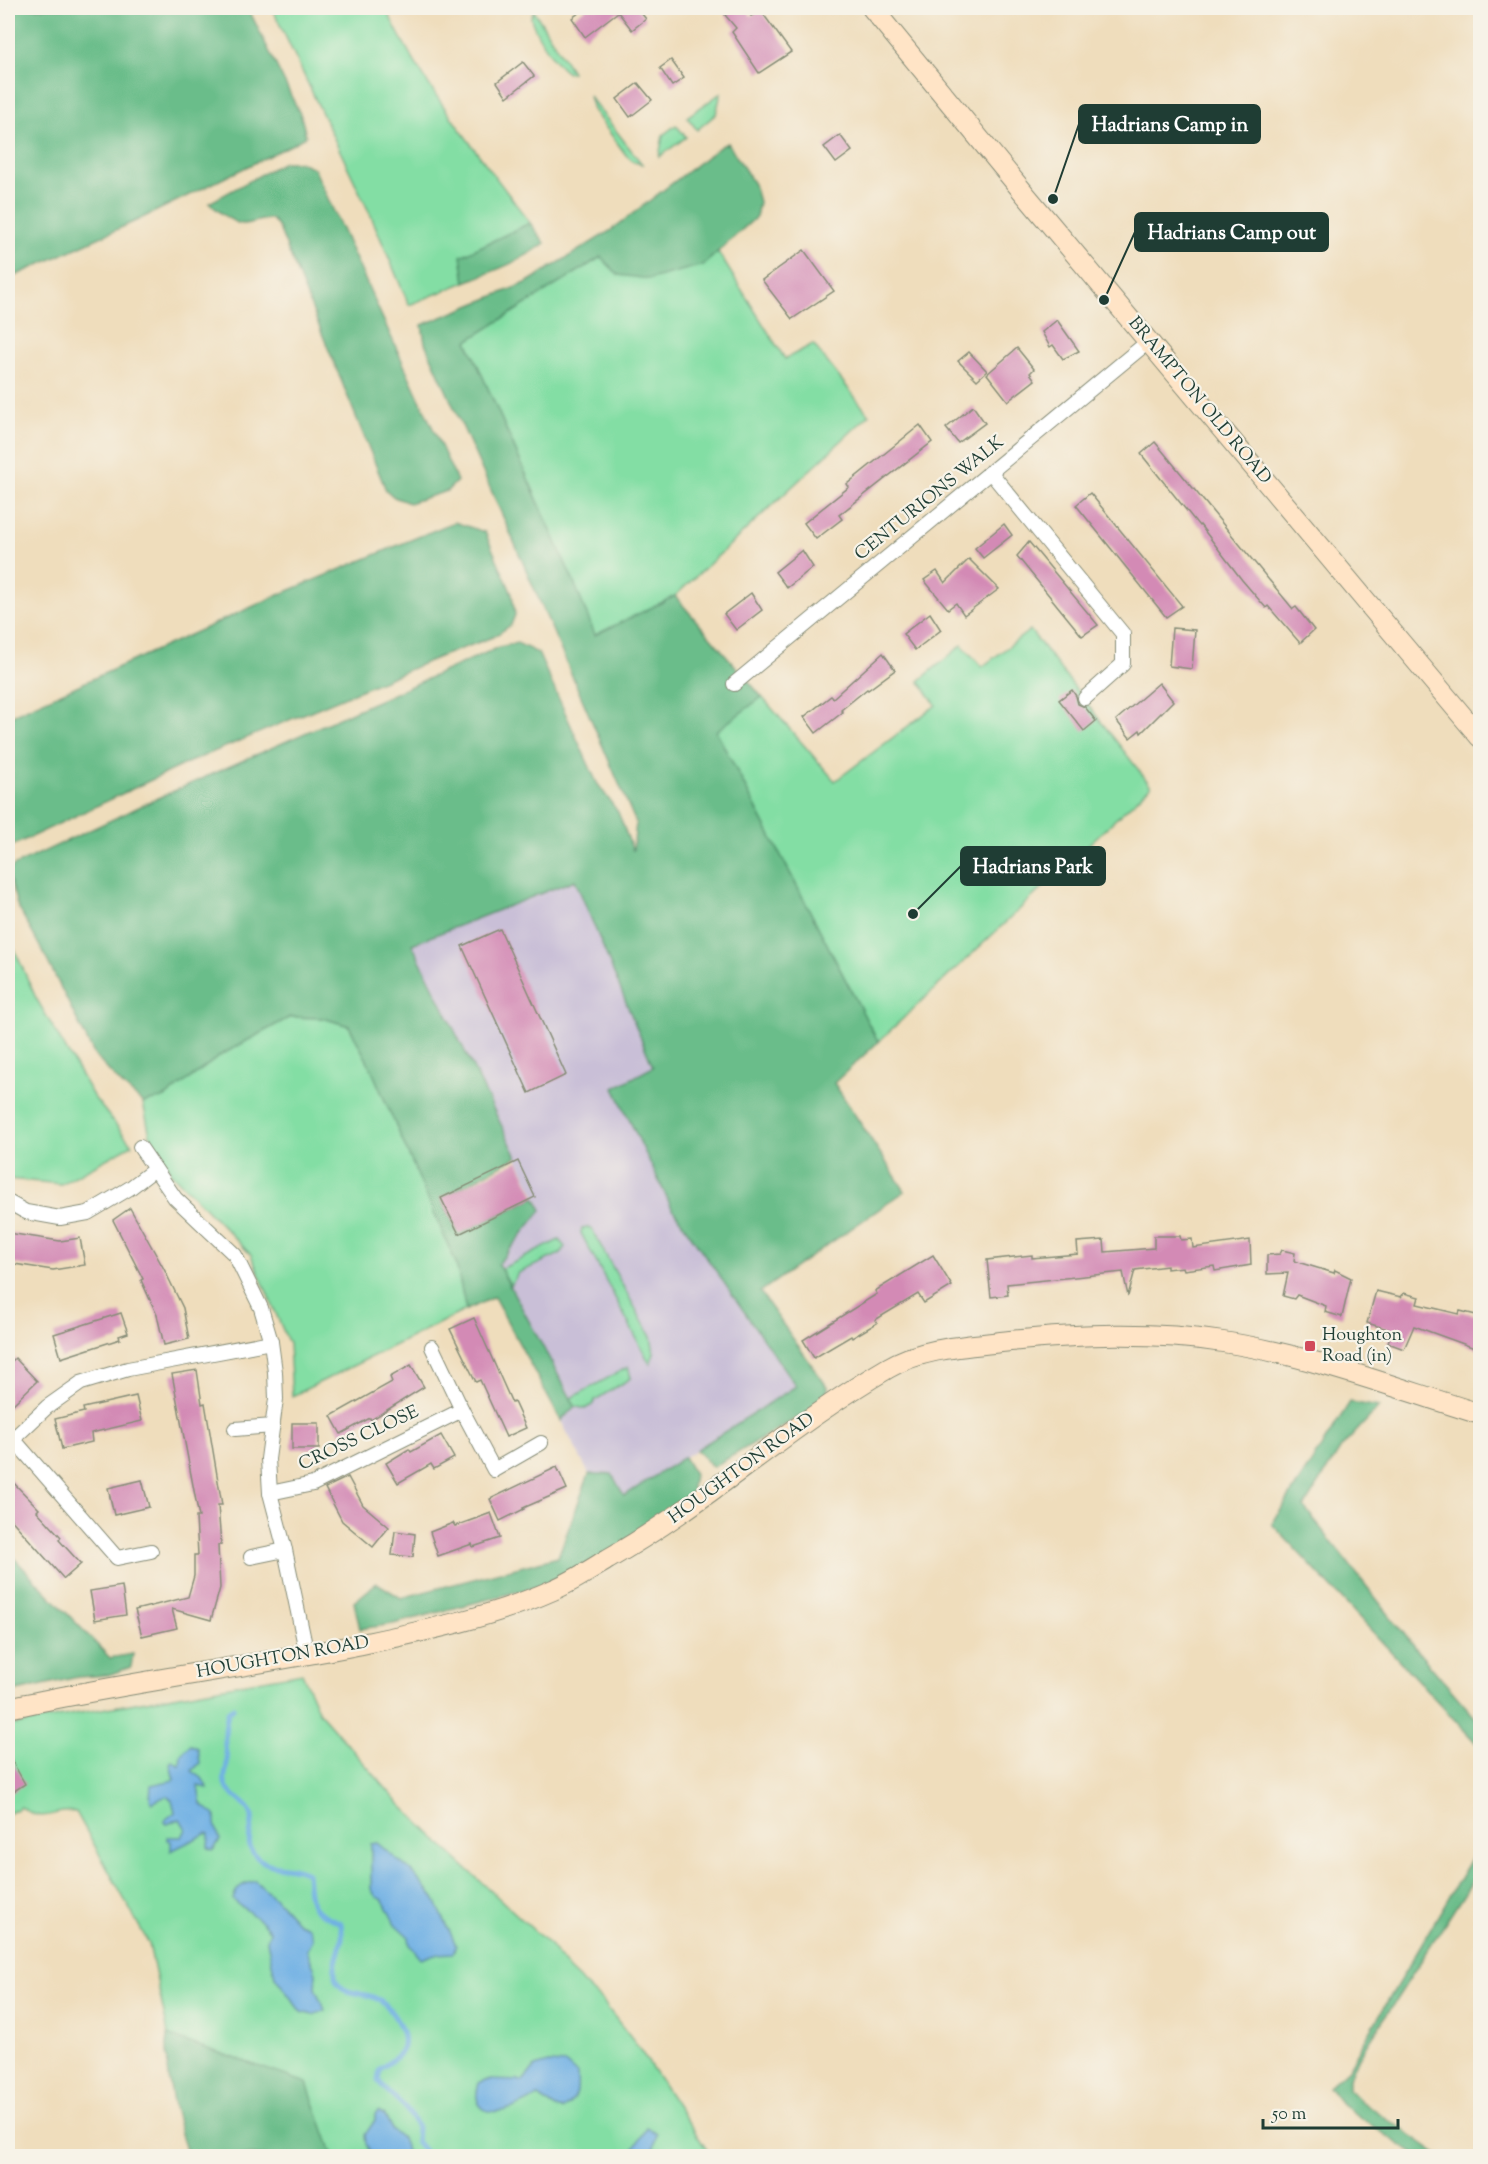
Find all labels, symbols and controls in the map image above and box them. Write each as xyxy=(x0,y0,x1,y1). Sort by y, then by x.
callout: Hadrians Camp in xyxy=(1079,105,1260,143)
text: Hadrians Camp in xyxy=(1092,112,1248,141)
callout: Hadrians Camp out xyxy=(1135,213,1328,251)
text: Hadrians Camp out xyxy=(1148,220,1316,249)
street label: BRAMPTON OLD ROAD xyxy=(1121,312,1277,490)
street label: CENTURIONS WALK xyxy=(850,430,1010,568)
callout: Hadrians Park xyxy=(961,847,1105,885)
text: Hadrians Park xyxy=(973,854,1093,883)
place label: Houghton Road (in) xyxy=(1322,1323,1403,1370)
marker: Houghton Road (in) xyxy=(1303,1339,1317,1353)
street label: CROSS CLOSE xyxy=(295,1400,423,1478)
street label: HOUGHTON ROAD xyxy=(664,1407,820,1531)
street label: HOUGHTON ROAD xyxy=(195,1630,371,1686)
scale bar xyxy=(1263,2092,1398,2130)
text: 50 m xyxy=(1271,2102,1307,2128)

